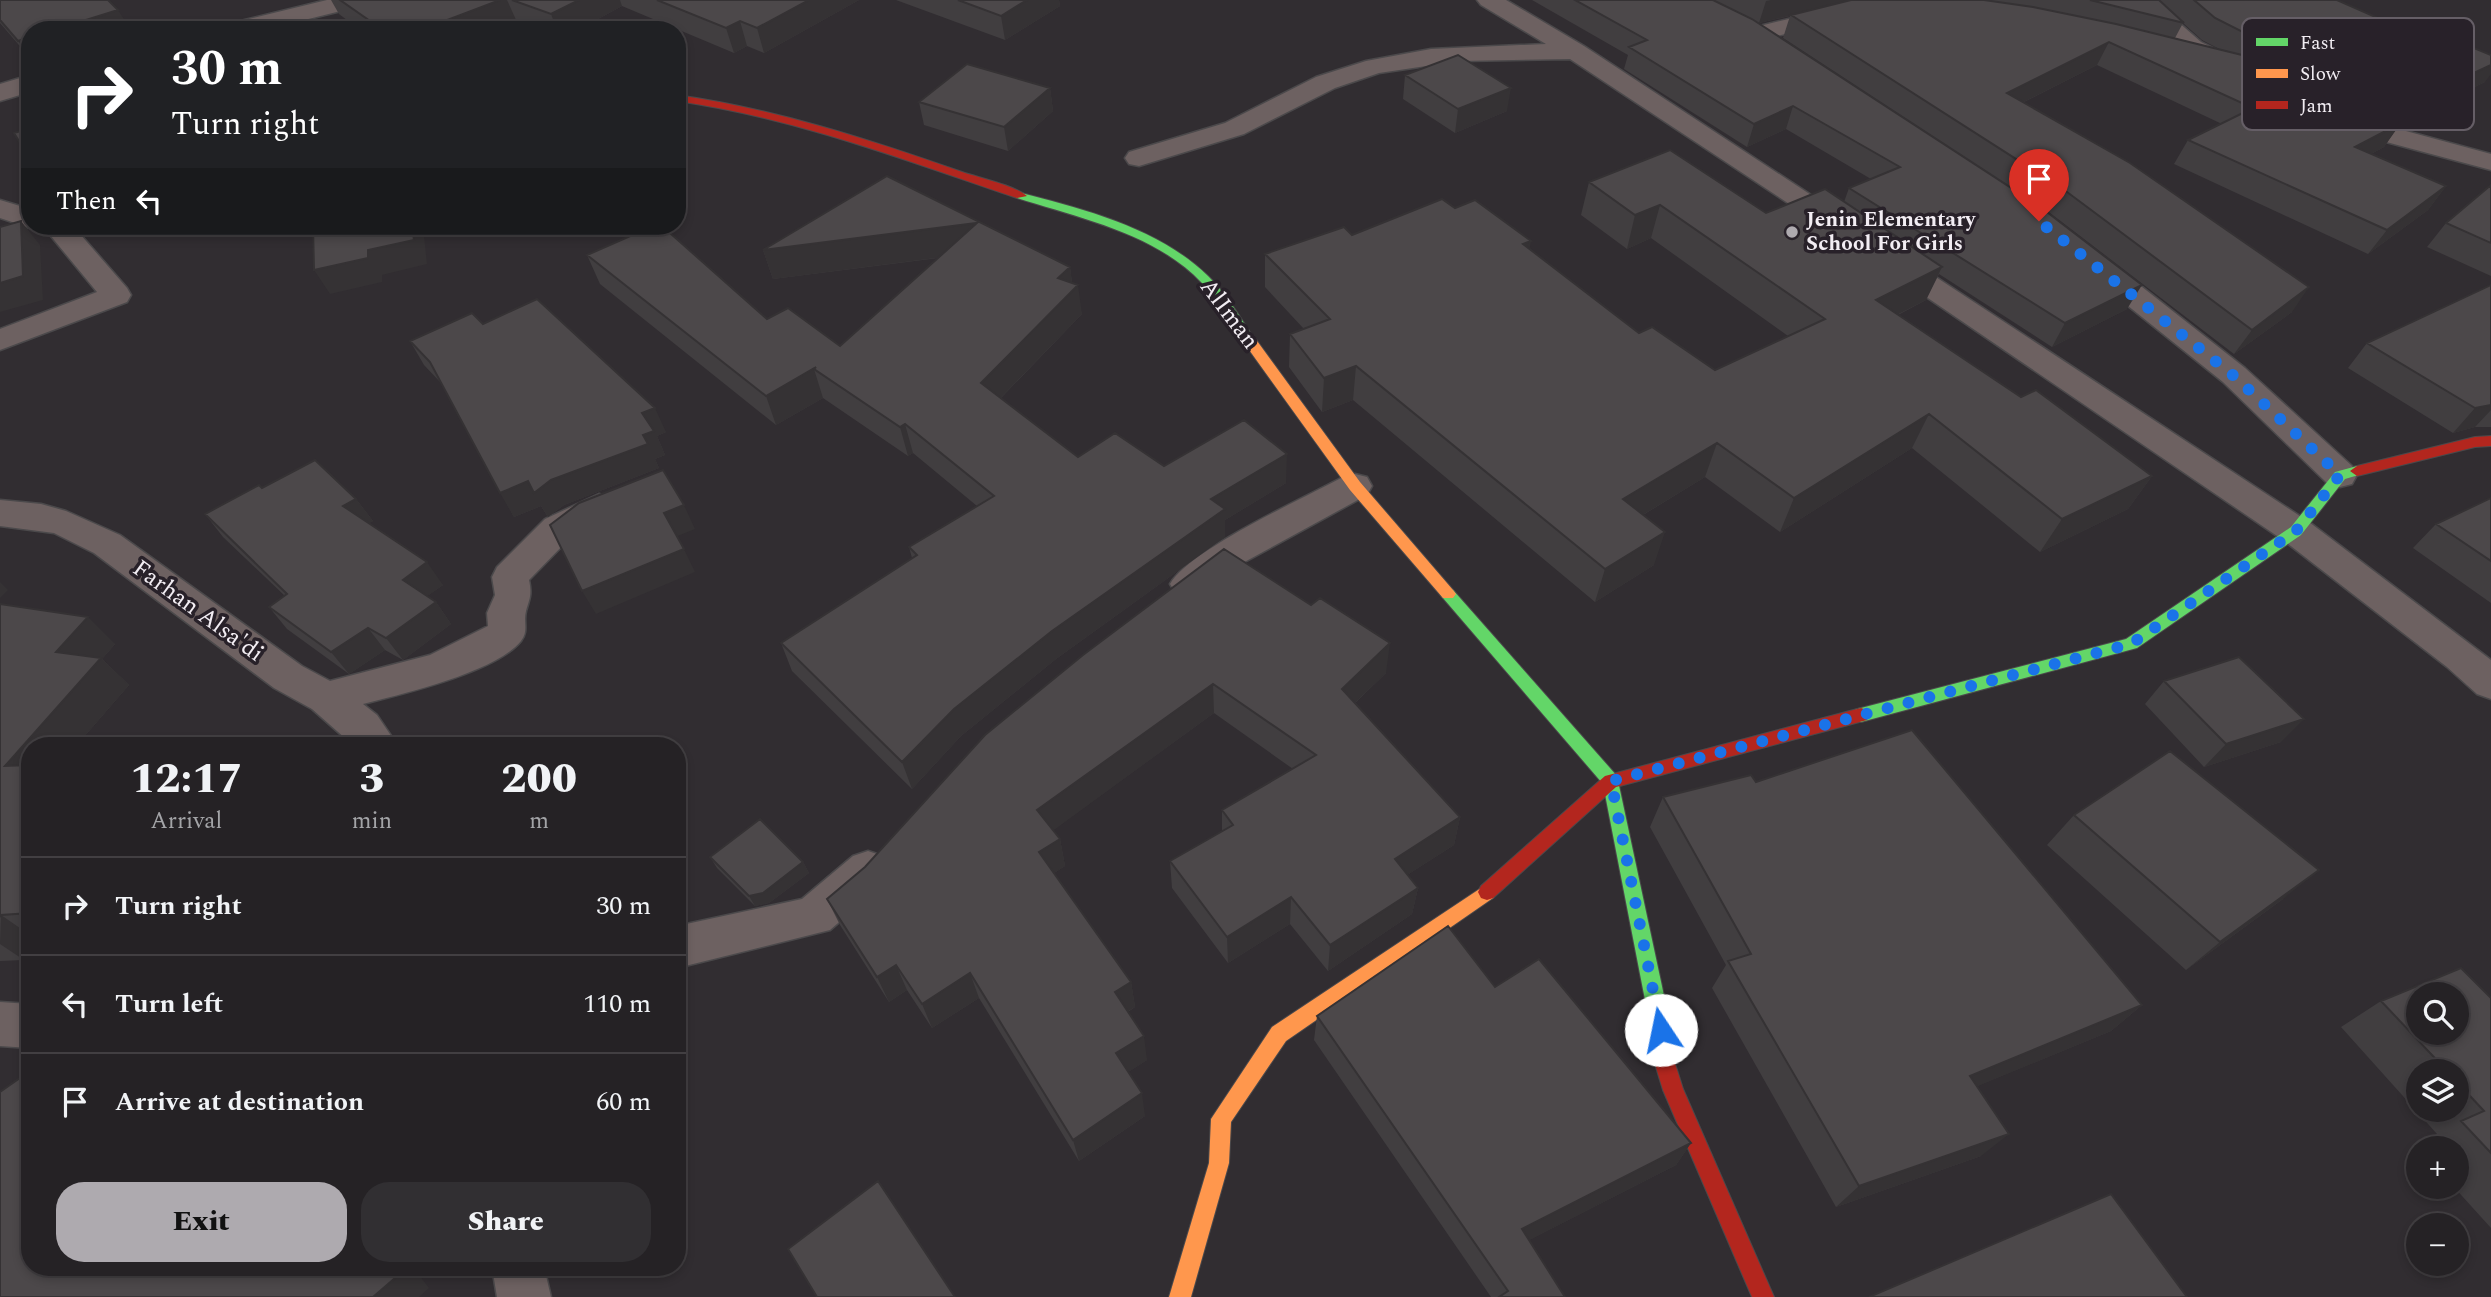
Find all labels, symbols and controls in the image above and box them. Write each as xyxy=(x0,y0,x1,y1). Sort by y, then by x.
legend xyxy=(2242,18,2474,130)
text: Fast xyxy=(2300,29,2336,58)
text: 30 m xyxy=(171,32,282,107)
icon: right xyxy=(56,49,147,140)
text: Slow xyxy=(2300,60,2341,89)
text: Jam xyxy=(2300,92,2332,121)
text: Turn right xyxy=(171,100,319,149)
pin xyxy=(2009,149,2069,221)
icon: arrive xyxy=(2020,160,2058,198)
text: Then xyxy=(56,181,116,221)
icon: left xyxy=(130,182,168,220)
place label: Jenin Elementary School For Girls xyxy=(1806,204,1976,260)
marker: Jenin Elementary School For Girls xyxy=(1784,224,1800,240)
street label: AlIman xyxy=(1190,271,1268,357)
street label: Farhan Alsa'di xyxy=(125,551,271,671)
text: 12:17 xyxy=(130,748,243,811)
text: 3 xyxy=(359,748,385,811)
text: 200 xyxy=(501,748,577,811)
text: Arrival xyxy=(151,804,222,839)
text: min xyxy=(352,804,392,839)
text: m xyxy=(529,804,549,839)
text: Turn right xyxy=(115,886,242,926)
text: 30 m xyxy=(596,886,651,926)
icon: right xyxy=(56,887,94,925)
map controls xyxy=(2406,982,2469,1276)
button: search xyxy=(2406,982,2469,1045)
text: Turn left xyxy=(115,984,223,1024)
text: 110 m xyxy=(583,984,651,1024)
icon: left xyxy=(56,985,94,1023)
position arrow xyxy=(1624,993,1698,1067)
button: layers xyxy=(2406,1059,2469,1122)
text: Arrive at destination xyxy=(115,1082,364,1122)
text: 60 m xyxy=(596,1082,651,1122)
icon: arrive xyxy=(56,1083,94,1121)
button: + xyxy=(2406,1136,2469,1199)
button: Exit xyxy=(56,1182,347,1262)
button: Share xyxy=(361,1182,651,1262)
button: − xyxy=(2406,1213,2469,1276)

